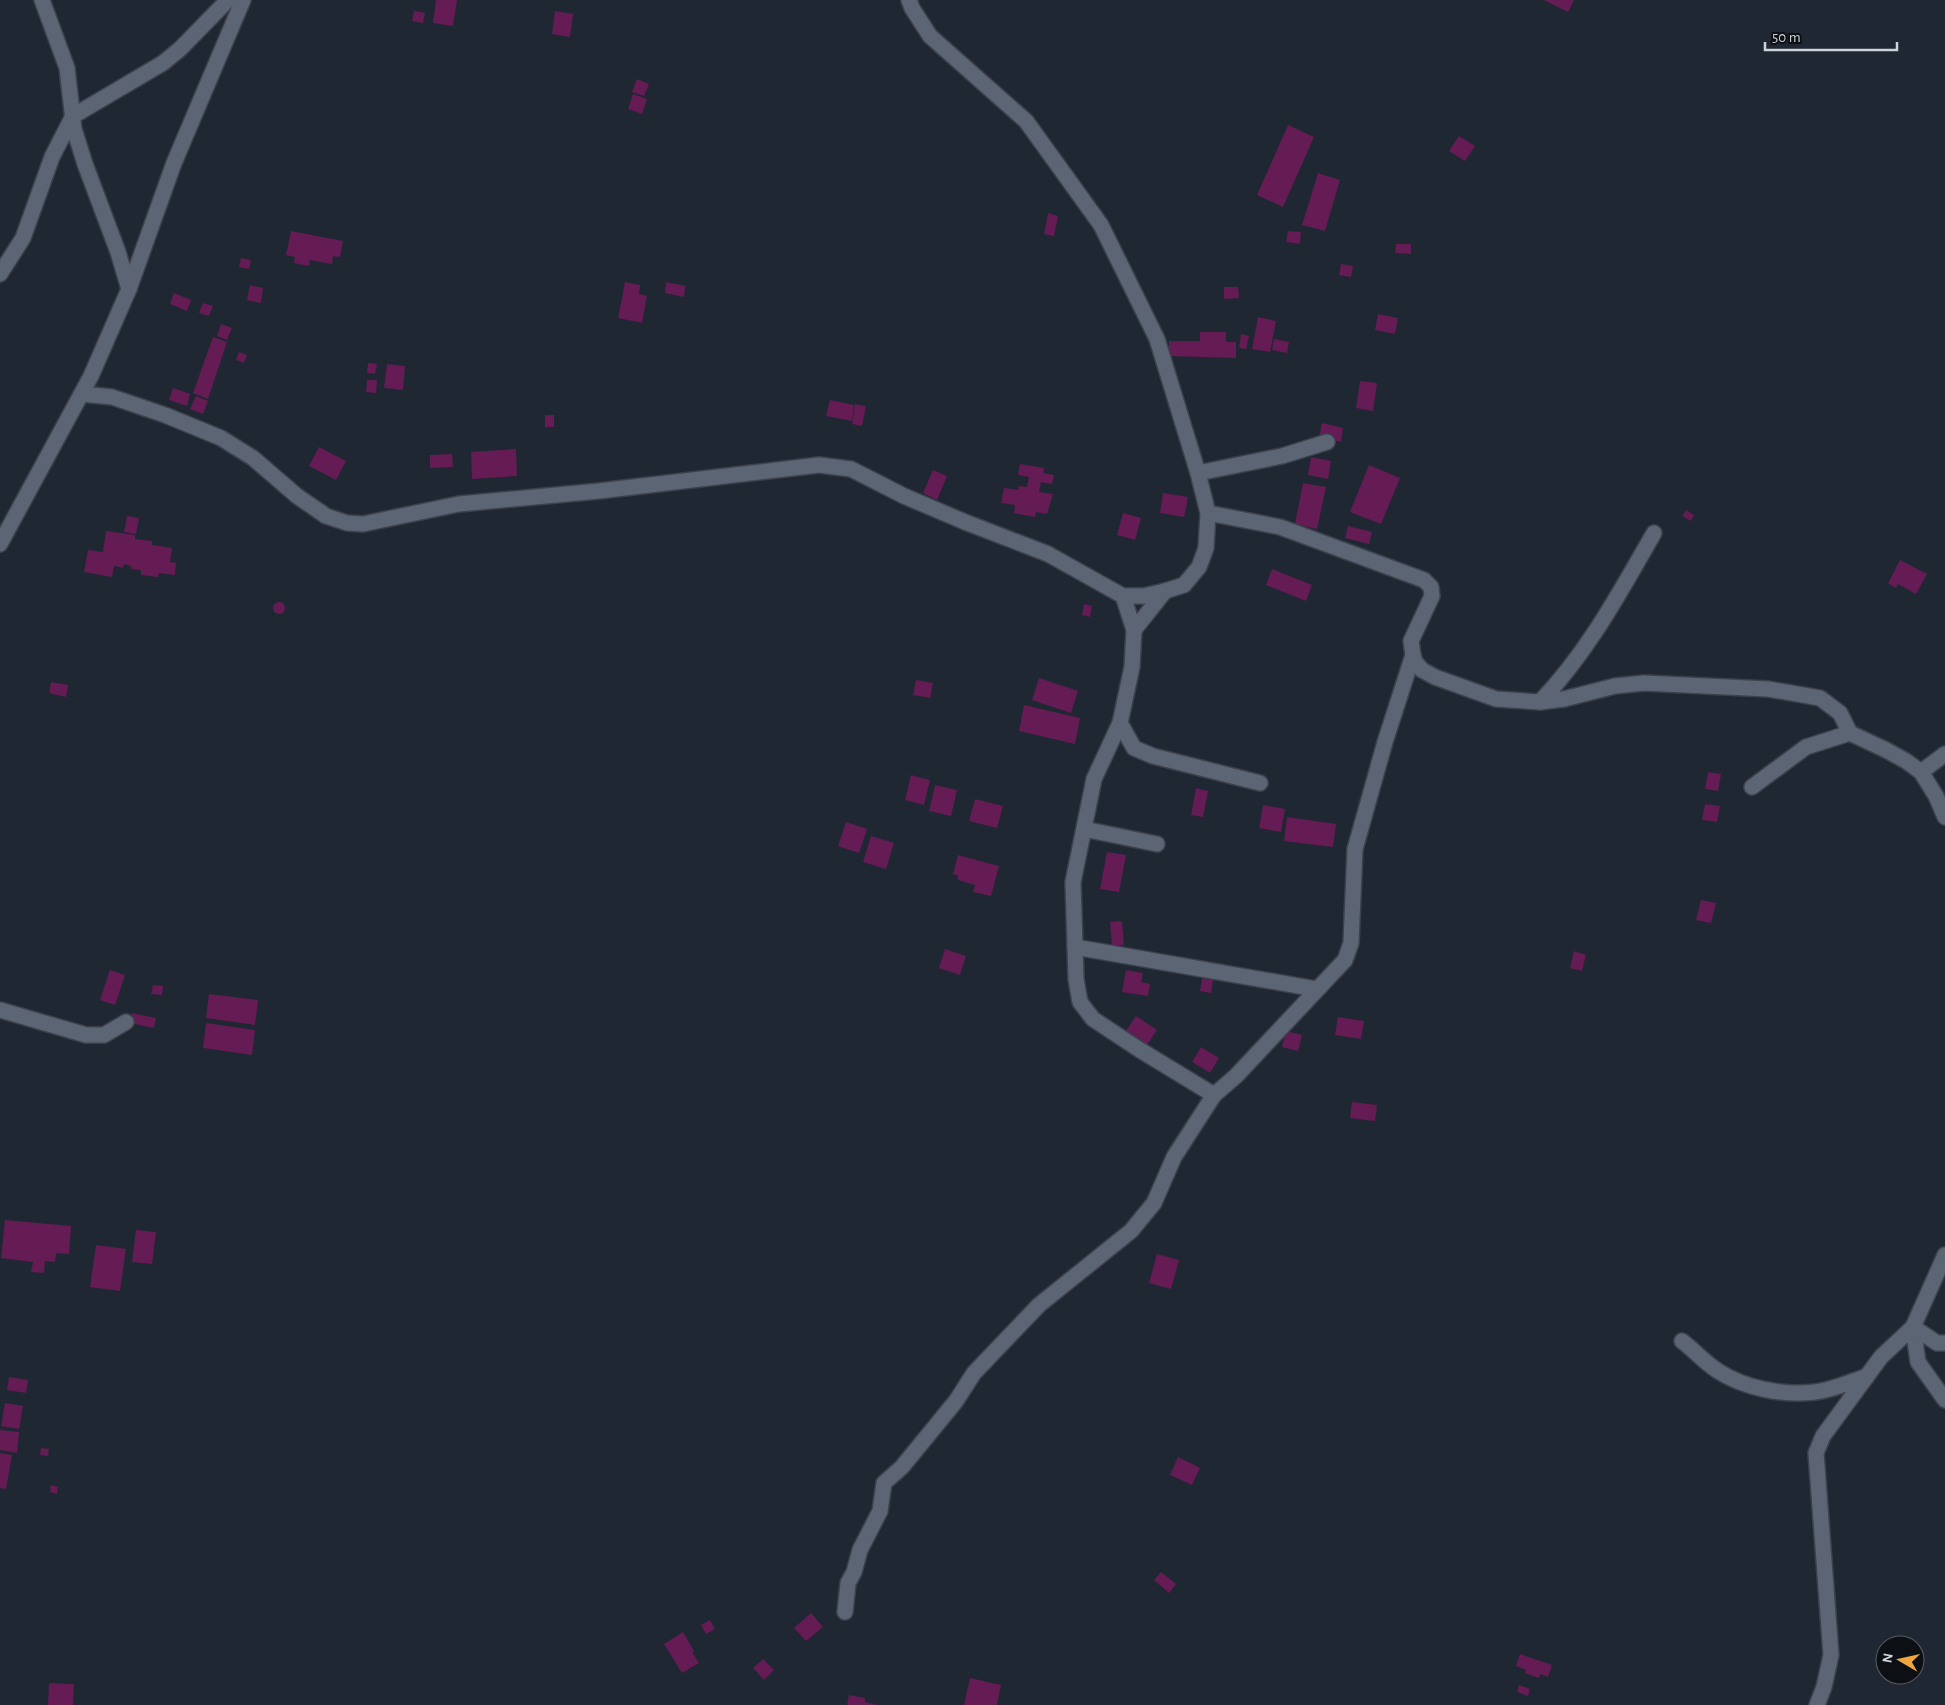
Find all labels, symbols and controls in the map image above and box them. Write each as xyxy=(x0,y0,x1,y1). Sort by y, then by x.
scale bar xyxy=(1765,20,1898,52)
text: 50 m xyxy=(1772,30,1801,45)
north arrow xyxy=(1875,1635,1925,1685)
text: N xyxy=(1880,1652,1896,1664)

